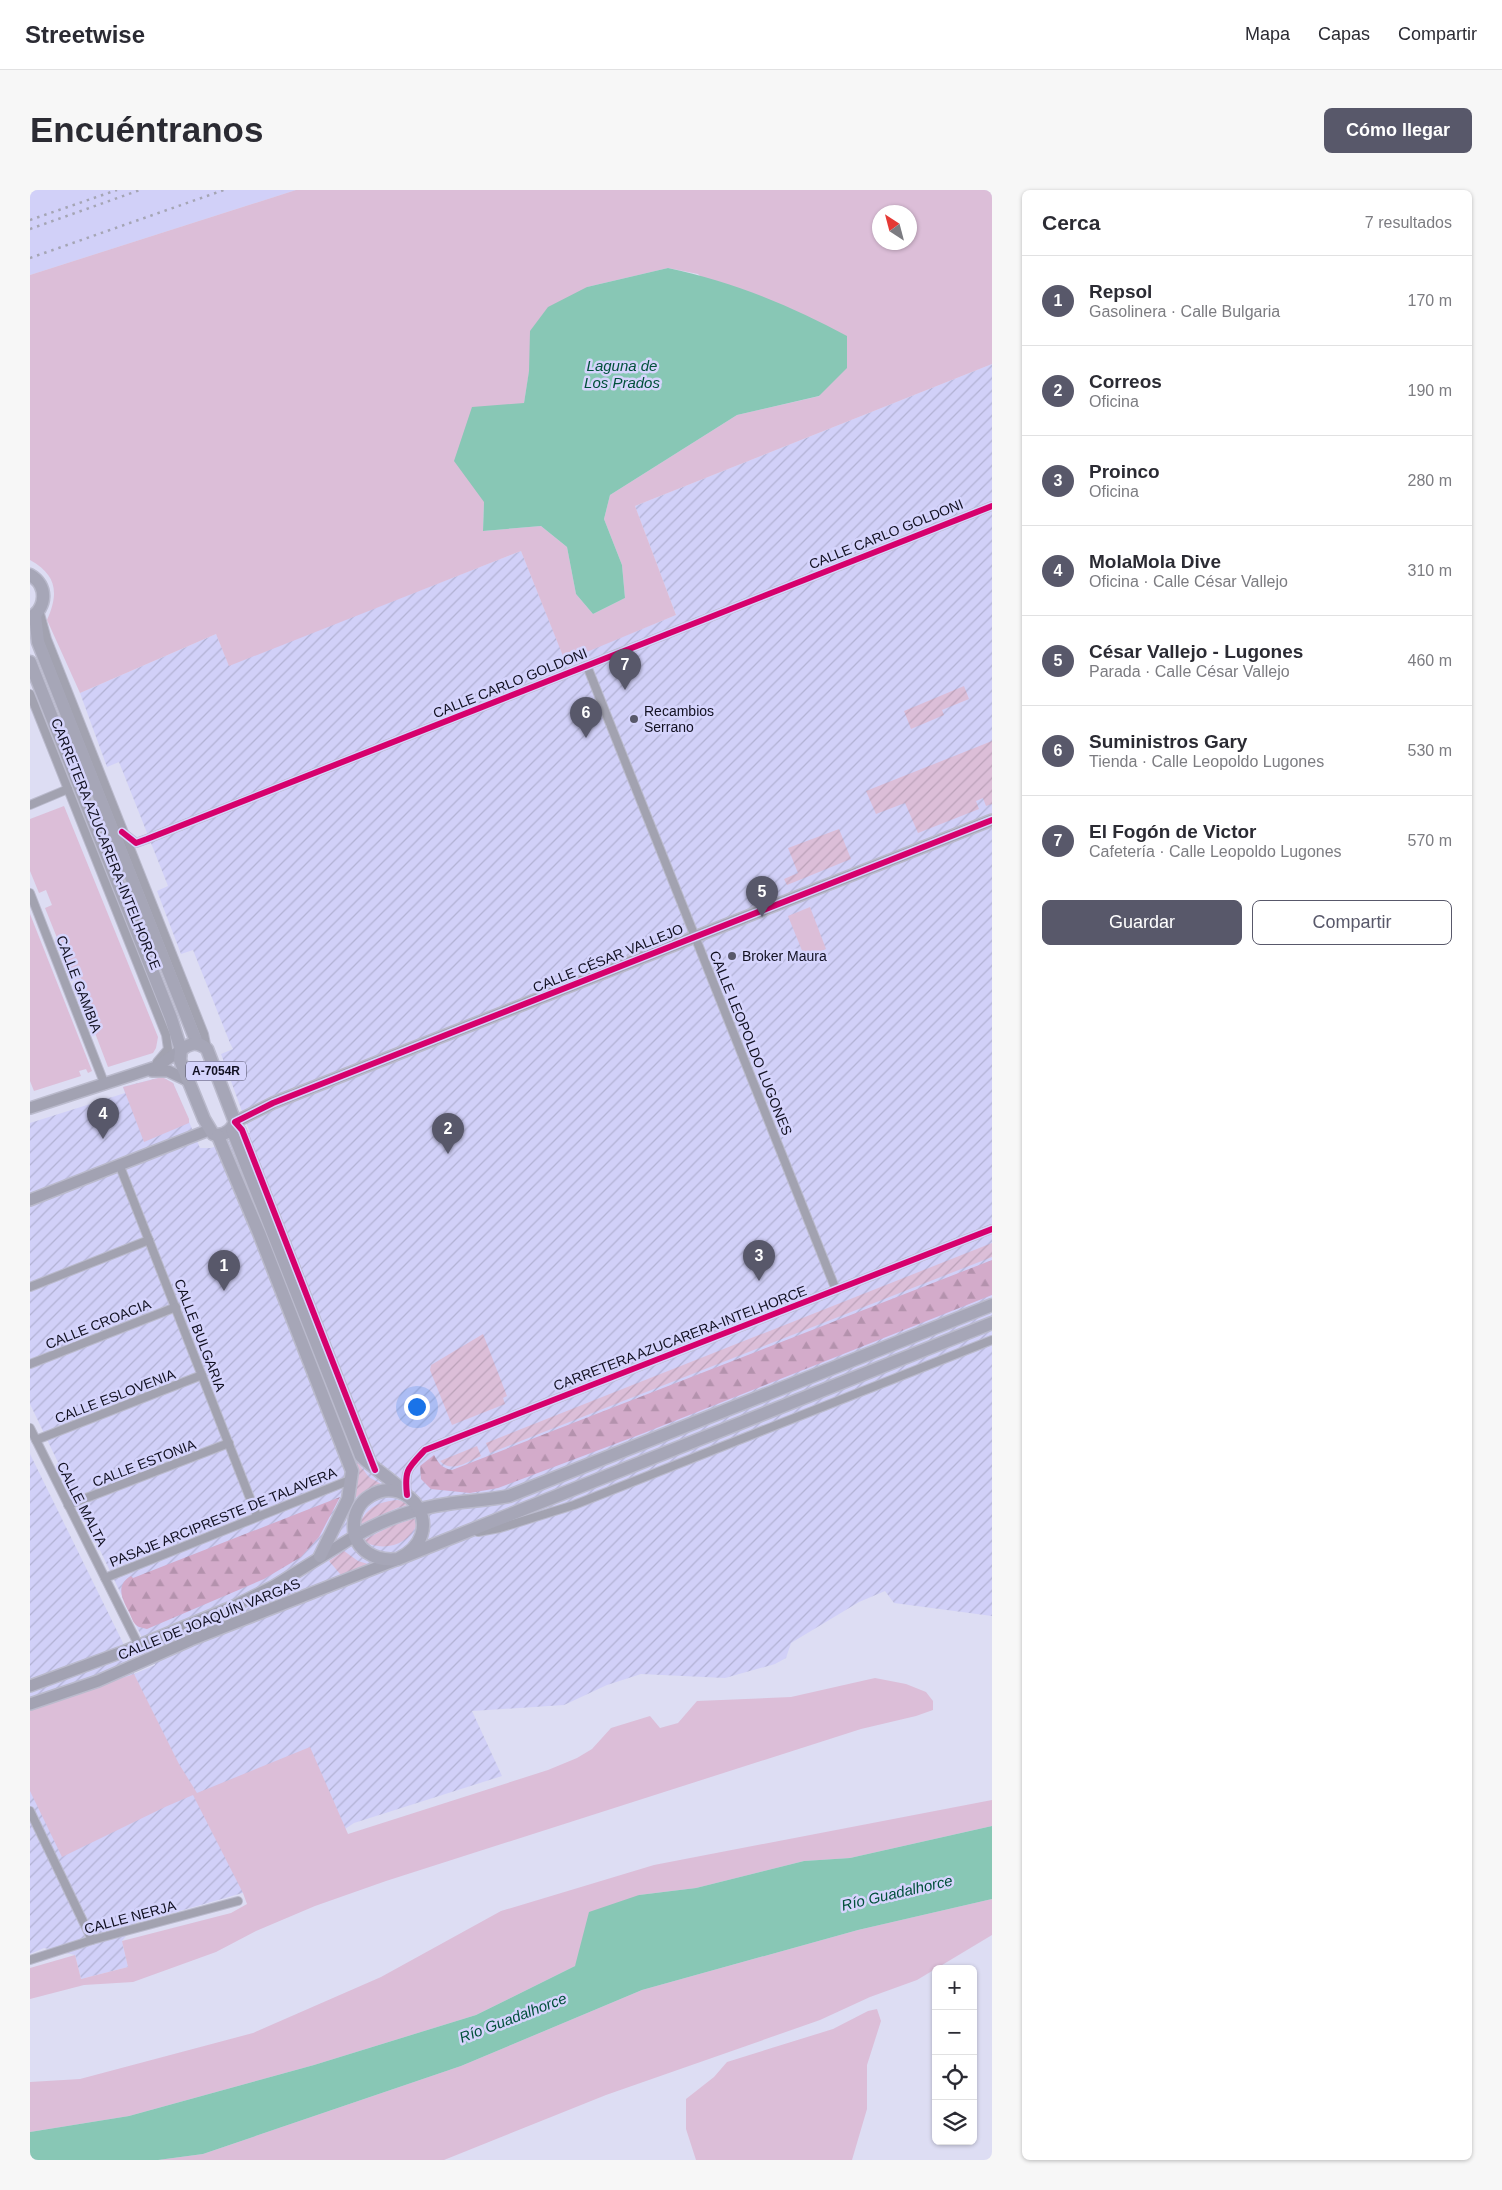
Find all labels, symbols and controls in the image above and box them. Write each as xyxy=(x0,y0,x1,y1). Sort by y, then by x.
text: Streetwise xyxy=(25,21,145,48)
text: Mapa xyxy=(1245,24,1290,44)
text: Capas xyxy=(1318,24,1370,44)
text: Compartir xyxy=(1398,24,1477,44)
button: Cómo llegar xyxy=(1324,108,1472,153)
text: Encuéntranos xyxy=(30,110,263,149)
north arrow xyxy=(872,205,917,250)
text: Cerca xyxy=(1042,211,1100,234)
text: 7 resultados xyxy=(1365,214,1452,231)
text: Repsol xyxy=(1089,281,1152,302)
text: 1 xyxy=(1054,292,1062,309)
text: 170 m xyxy=(1408,292,1452,309)
text: Gasolinera · Calle Bulgaria xyxy=(1089,303,1280,320)
water label: Laguna de Los Prados xyxy=(584,357,660,391)
text: Correos xyxy=(1089,371,1162,392)
text: 2 xyxy=(1054,382,1062,399)
text: 190 m xyxy=(1408,382,1452,399)
text: Oficina xyxy=(1089,393,1139,410)
text: Proinco xyxy=(1089,461,1160,482)
text: 3 xyxy=(1054,472,1062,489)
text: 280 m xyxy=(1408,472,1452,489)
text: Oficina xyxy=(1089,483,1139,500)
street label: CALLE CARLO GOLDONI xyxy=(807,496,965,572)
text: MolaMola Dive xyxy=(1089,551,1221,572)
text: 4 xyxy=(1054,562,1062,579)
text: 310 m xyxy=(1408,562,1452,579)
text: Oficina · Calle César Vallejo xyxy=(1089,573,1288,590)
text: César Vallejo - Lugones xyxy=(1089,641,1303,662)
street label: CALLE CARLO GOLDONI xyxy=(431,645,589,721)
pin: 7 xyxy=(609,649,641,690)
text: 5 xyxy=(1054,652,1062,669)
text: 460 m xyxy=(1408,652,1452,669)
text: Parada · Calle César Vallejo xyxy=(1089,663,1290,680)
pin: 6 xyxy=(570,697,602,738)
place label: Recambios Serrano xyxy=(644,703,714,735)
marker: Recambios Serrano xyxy=(628,713,640,725)
street label: CARRETERA AZUCARERA-INTELHORCE xyxy=(48,716,164,972)
text: Suministros Gary xyxy=(1089,731,1247,752)
text: 6 xyxy=(1054,742,1062,759)
text: 530 m xyxy=(1408,742,1452,759)
text: Tienda · Calle Leopoldo Lugones xyxy=(1089,753,1324,770)
text: El Fogón de Victor xyxy=(1089,821,1257,842)
text: 7 xyxy=(1054,832,1062,849)
text: 570 m xyxy=(1408,832,1452,849)
text: Cafetería · Calle Leopoldo Lugones xyxy=(1089,843,1342,860)
pin: 5 xyxy=(746,876,778,917)
button: Guardar xyxy=(1042,900,1242,945)
button: Compartir xyxy=(1252,900,1452,945)
street label: CALLE CÉSAR VALLEJO xyxy=(530,920,686,996)
street label: CALLE GAMBIA xyxy=(53,933,105,1035)
street label: CALLE LEOPOLDO LUGONES xyxy=(707,948,795,1138)
place label: Broker Maura xyxy=(742,948,827,964)
marker: Broker Maura xyxy=(726,950,738,962)
road number: A-7054R xyxy=(186,1061,246,1080)
pin: 4 xyxy=(87,1098,119,1139)
pin: 2 xyxy=(432,1113,464,1154)
pin: 3 xyxy=(743,1240,775,1281)
pin: 1 xyxy=(208,1250,240,1291)
street label: CALLE BULGARIA xyxy=(171,1277,229,1394)
street label: CARRETERA AZUCARERA-INTELHORCE xyxy=(551,1282,809,1394)
street label: CALLE CROACIA xyxy=(43,1295,154,1352)
street label: CALLE ESLOVENIA xyxy=(53,1365,178,1426)
your location xyxy=(404,1394,430,1420)
street label: CALLE ESTONIA xyxy=(90,1436,199,1490)
street label: CALLE MALTA xyxy=(54,1459,111,1550)
street label: PASAJE ARCIPRESTE DE TALAVERA xyxy=(107,1464,339,1570)
street label: CALLE DE JOAQUÍN VARGAS xyxy=(116,1575,302,1663)
water label: Río Guadalhorce xyxy=(840,1871,954,1914)
street label: CALLE NERJA xyxy=(82,1897,178,1937)
map controls xyxy=(932,1965,977,2145)
button: + xyxy=(932,1965,977,2010)
water label: Río Guadalhorce xyxy=(457,1989,569,2046)
button: − xyxy=(932,2010,977,2055)
button: locate xyxy=(932,2055,977,2100)
button: layers xyxy=(932,2100,977,2145)

